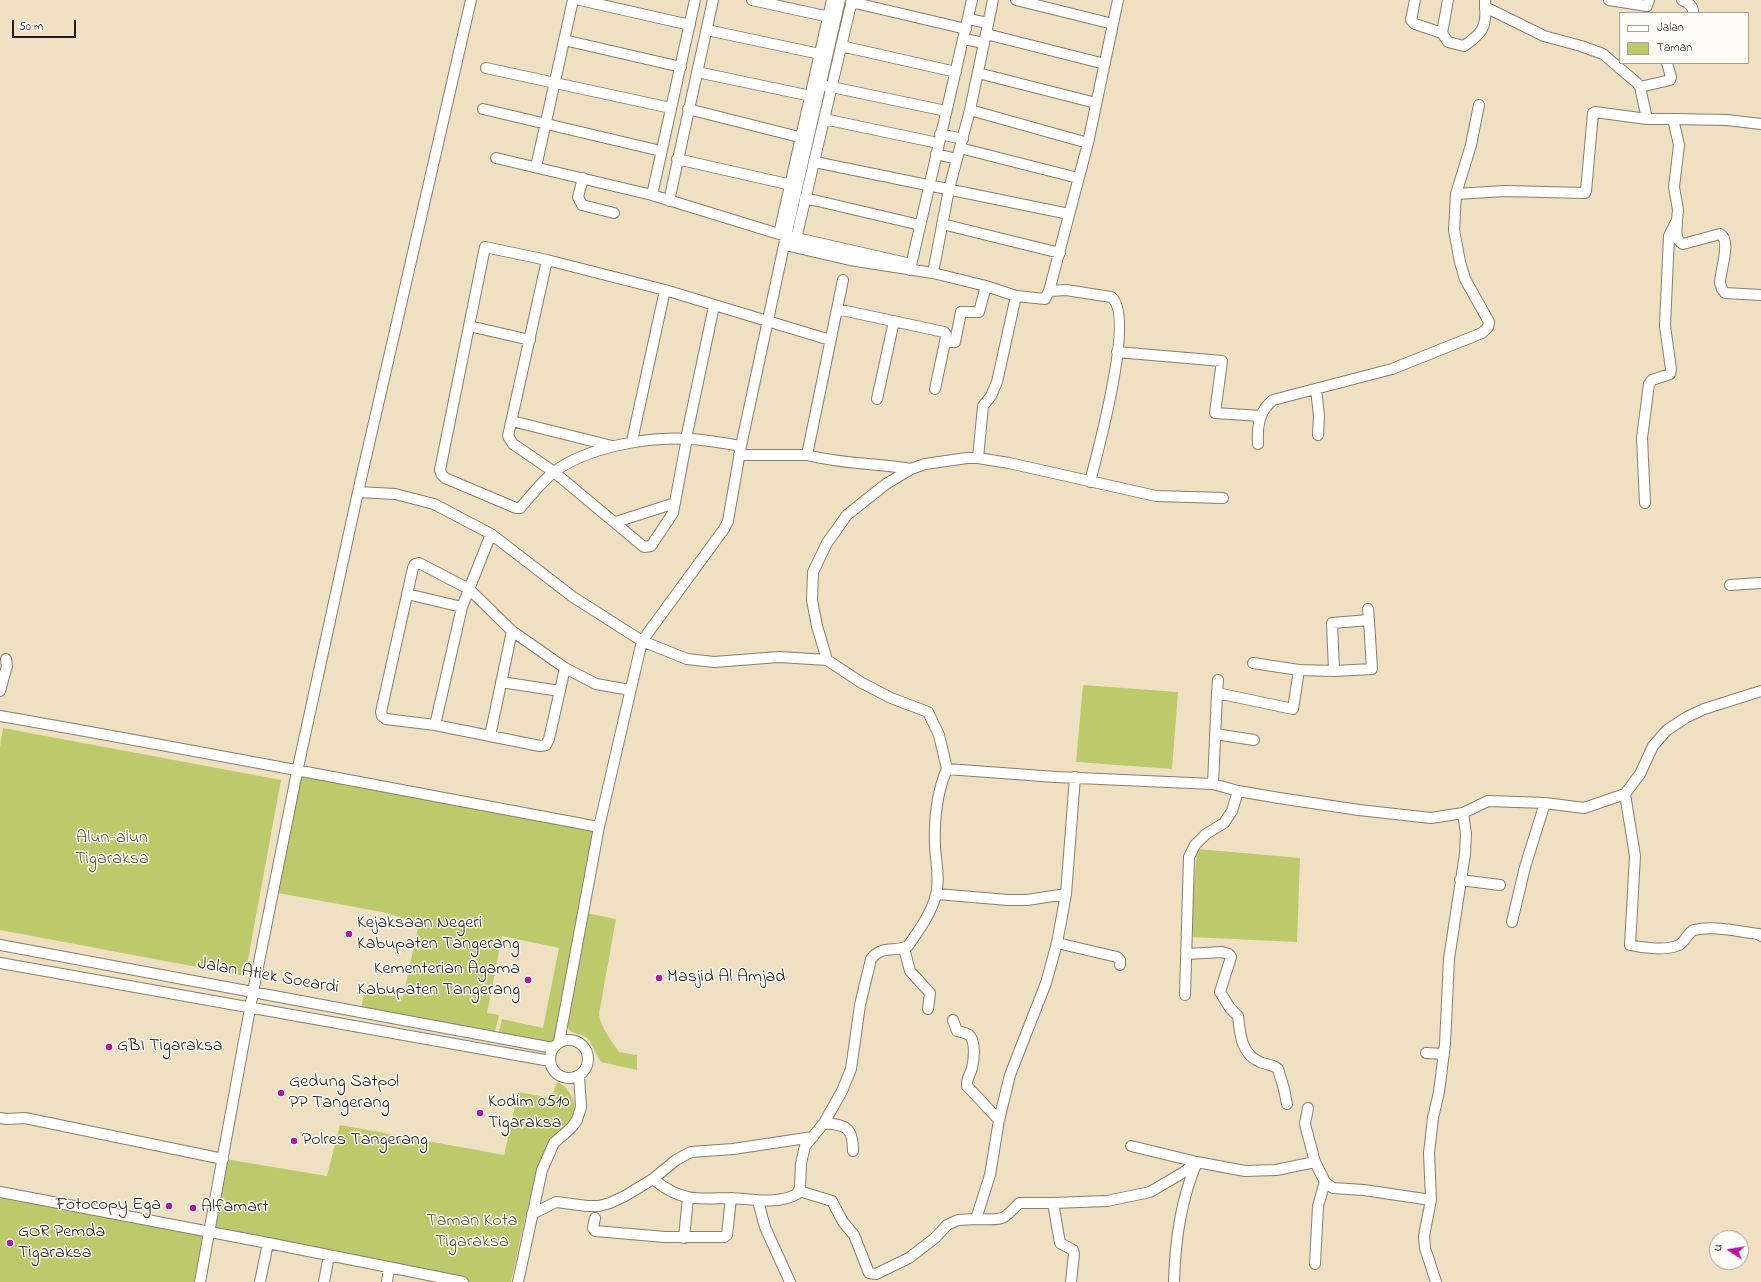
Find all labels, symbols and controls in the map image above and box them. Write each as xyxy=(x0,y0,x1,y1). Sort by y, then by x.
scale bar xyxy=(14,12,78,38)
legend xyxy=(1619,12,1749,64)
text: 50 m xyxy=(19,18,43,36)
text: Jalan xyxy=(1657,19,1684,37)
text: Taman xyxy=(1657,39,1692,57)
park label: Alun-alun Tigaraksa xyxy=(75,828,149,870)
place label: Kejaksaan Negeri Kabupaten Tangerang xyxy=(357,913,520,956)
marker: Kejaksaan Negeri Kabupaten Tangerang xyxy=(344,929,354,939)
street label: Jalan Atiek Soeardi xyxy=(196,954,340,1000)
place label: Kementerian Agama Kabupaten Tangerang xyxy=(357,959,520,1002)
place label: Masjid Al Amjad xyxy=(667,967,785,989)
marker: Masjid Al Amjad xyxy=(654,973,664,983)
marker: Kementerian Agama Kabupaten Tangerang xyxy=(523,975,533,985)
place label: GBI Tigaraksa xyxy=(117,1036,223,1058)
marker: GBI Tigaraksa xyxy=(104,1042,114,1052)
place label: Gedung Satpol PP Tangerang xyxy=(289,1072,399,1114)
marker: Gedung Satpol PP Tangerang xyxy=(276,1088,286,1098)
place label: Kodim 0510 Tigaraksa xyxy=(488,1092,569,1134)
marker: Kodim 0510 Tigaraksa xyxy=(475,1108,485,1118)
place label: Polres Tangerang xyxy=(302,1130,428,1152)
marker: Polres Tangerang xyxy=(289,1136,299,1146)
place label: Fotocopy Ega xyxy=(56,1195,161,1217)
place label: Alfamart xyxy=(201,1197,268,1219)
marker: Fotocopy Ega xyxy=(164,1201,174,1211)
marker: Alfamart xyxy=(188,1203,198,1213)
park label: Taman Kota Tigaraksa xyxy=(427,1211,517,1254)
place label: GOR Pemda Tigaraksa xyxy=(18,1222,105,1264)
north arrow xyxy=(1709,1230,1749,1270)
marker: GOR Pemda Tigaraksa xyxy=(5,1238,15,1248)
text: U xyxy=(1710,1243,1727,1253)

